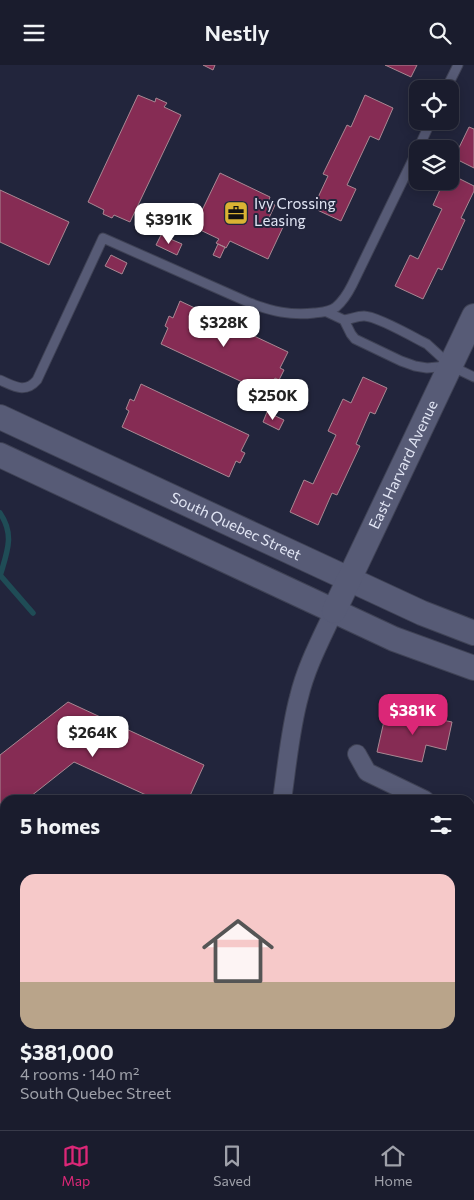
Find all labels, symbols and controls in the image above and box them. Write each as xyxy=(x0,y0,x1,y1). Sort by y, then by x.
icon: menu xyxy=(20,19,48,47)
text: Nestly xyxy=(204,19,270,46)
icon: search xyxy=(426,19,454,47)
map controls xyxy=(409,80,459,190)
button: locate xyxy=(409,80,459,130)
button: layers xyxy=(409,140,459,190)
place label: Ivy Crossing Leasing xyxy=(254,194,336,229)
office icon: Ivy Crossing Leasing xyxy=(223,200,249,226)
pin: $391K xyxy=(134,203,204,245)
text: $391K xyxy=(146,209,192,228)
pin: $328K xyxy=(189,305,259,348)
text: $328K xyxy=(200,312,248,331)
pin: $250K xyxy=(238,379,308,421)
text: $250K xyxy=(248,385,298,404)
street label: East Harvard Avenue xyxy=(364,397,441,532)
street label: South Quebec Street xyxy=(168,488,304,564)
pin: $381K xyxy=(378,693,448,736)
text: $381K xyxy=(390,700,436,719)
pin: $264K xyxy=(58,715,128,758)
text: $264K xyxy=(68,722,118,741)
icon: filters xyxy=(427,811,455,839)
text: 5 homes xyxy=(20,813,100,838)
icon: home xyxy=(193,906,283,996)
text: $381,000 xyxy=(20,1039,114,1064)
text: 4 rooms · 140 m² xyxy=(20,1064,139,1083)
text: South Quebec Street xyxy=(20,1083,171,1102)
tab: Map xyxy=(61,1142,90,1189)
tab: Saved xyxy=(213,1142,251,1189)
tab: Home xyxy=(374,1142,413,1189)

